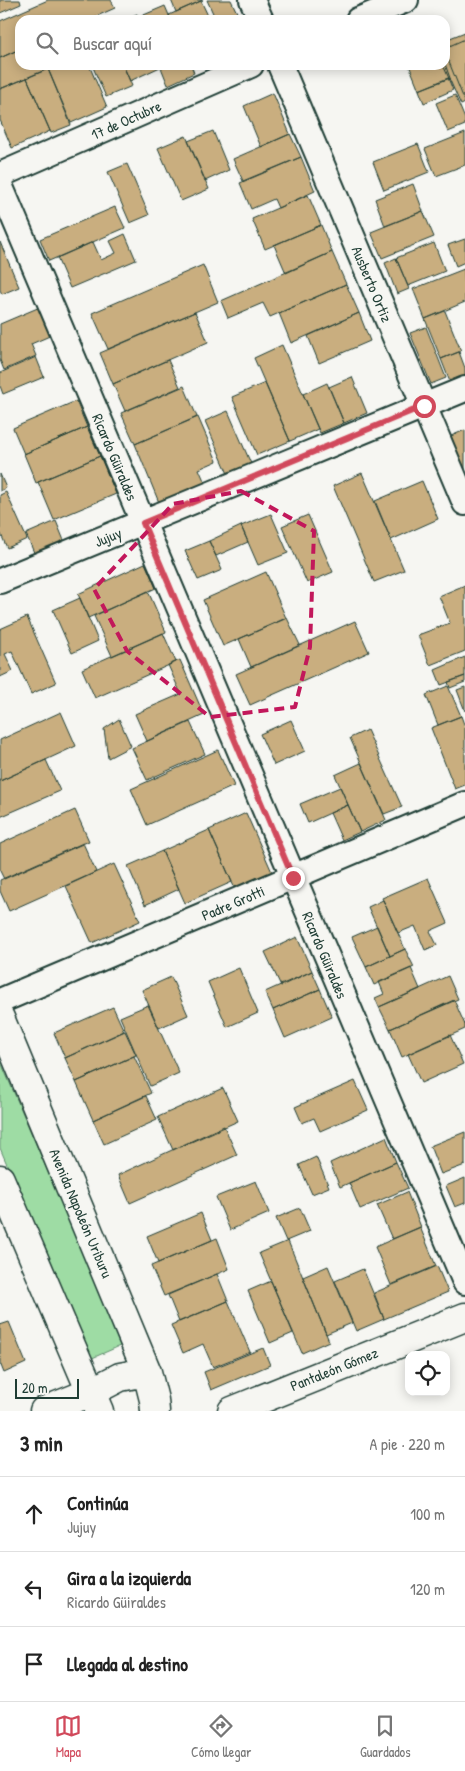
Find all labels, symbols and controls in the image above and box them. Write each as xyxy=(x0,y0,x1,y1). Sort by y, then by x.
search box xyxy=(15,15,450,70)
icon: search xyxy=(33,29,61,57)
text: Buscar aquí xyxy=(73,30,152,56)
street label: 17 de Octubre xyxy=(88,95,164,145)
street label: Ausberto Ortiz xyxy=(347,243,398,326)
route start xyxy=(413,395,436,418)
street label: Ricardo Güiraldes xyxy=(87,410,143,504)
street label: Jujuy xyxy=(91,522,125,552)
route end xyxy=(282,867,305,890)
street label: Padre Grotti xyxy=(198,880,268,926)
street label: Ricardo Güiraldes xyxy=(297,908,353,1002)
street label: Avenida Napoleón Uriburu xyxy=(44,1145,118,1281)
street label: Pantaleón Gómez xyxy=(287,1342,382,1396)
map controls xyxy=(405,1351,450,1396)
button: locate xyxy=(405,1351,450,1396)
scale bar xyxy=(15,1376,79,1399)
text: 20 m xyxy=(22,1378,48,1397)
text: 3 min xyxy=(20,1429,63,1458)
text: A pie · 220 m xyxy=(369,1433,445,1455)
text: Continúa xyxy=(67,1490,128,1516)
icon: ahead xyxy=(20,1500,48,1528)
text: 100 m xyxy=(410,1503,445,1525)
text: Jujuy xyxy=(67,1516,96,1538)
text: Gira a la izquierda xyxy=(67,1565,191,1591)
icon: left xyxy=(20,1575,48,1603)
text: 120 m xyxy=(410,1578,445,1600)
text: Ricardo Güiraldes xyxy=(67,1591,166,1613)
icon: arrive xyxy=(20,1650,48,1678)
text: Llegada al destino xyxy=(67,1651,188,1677)
tab: Mapa xyxy=(54,1712,82,1761)
tab: Cómo llegar xyxy=(191,1712,251,1761)
tab: Guardados xyxy=(360,1712,411,1761)

